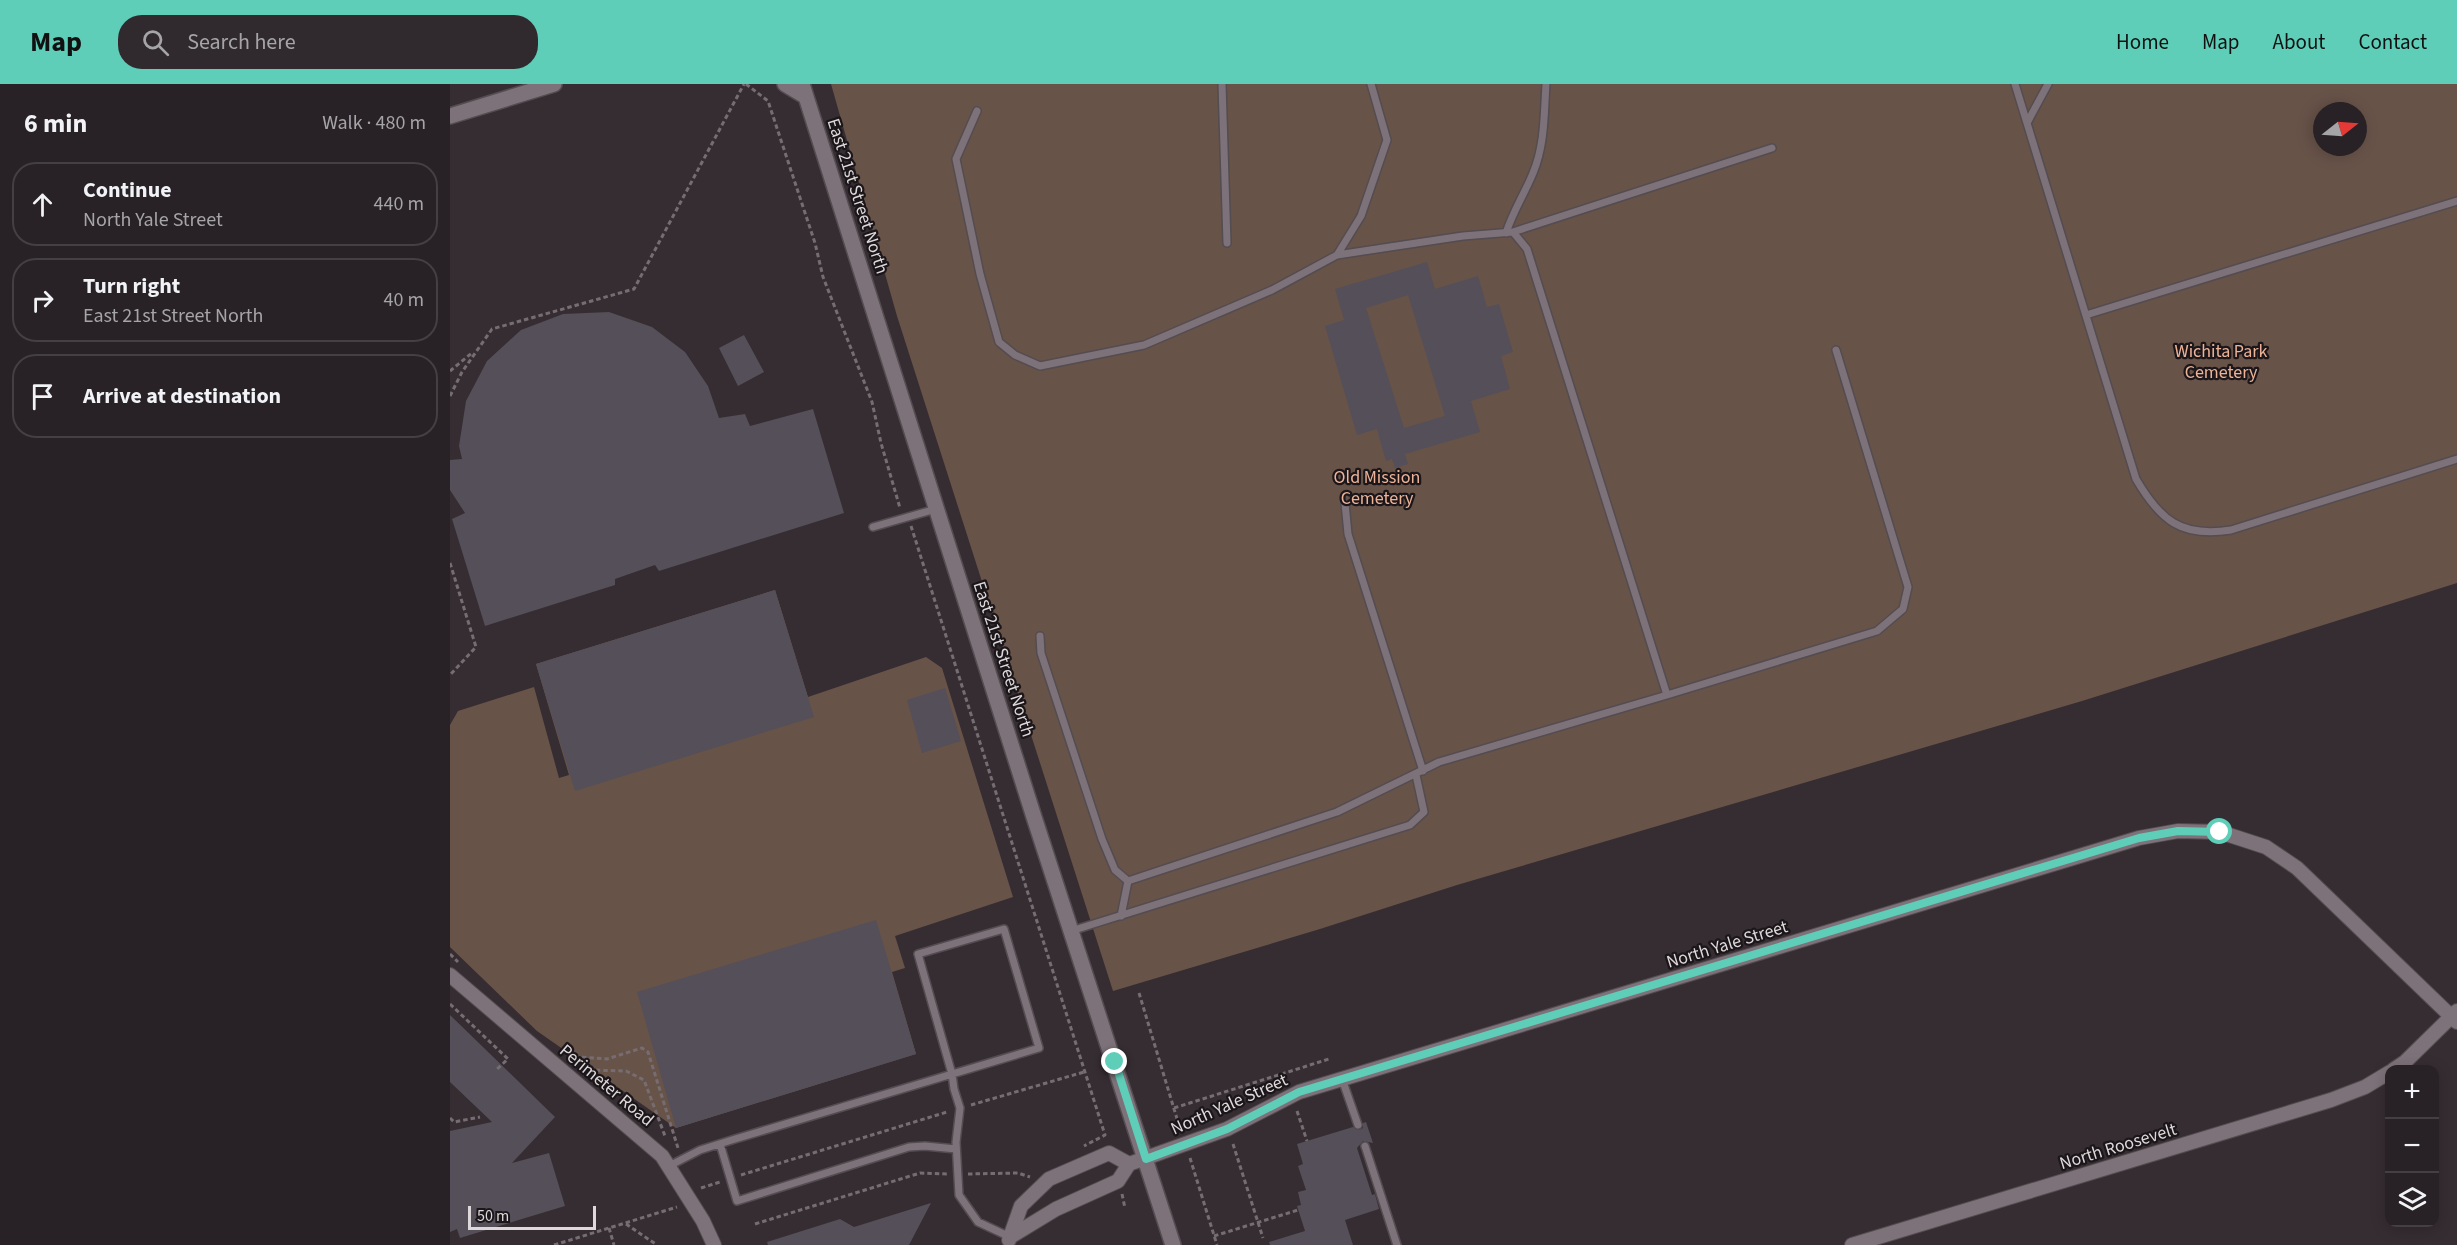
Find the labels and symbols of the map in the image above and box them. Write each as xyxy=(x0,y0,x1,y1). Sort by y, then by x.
north arrow xyxy=(2313,102,2367,156)
street label: East 21st Street North xyxy=(821,115,895,277)
park label: Wichita Park Cemetery xyxy=(2174,339,2268,385)
park label: Old Mission Cemetery xyxy=(1334,465,1420,511)
street label: East 21st Street North xyxy=(967,578,1041,740)
route start xyxy=(2206,818,2232,844)
street label: North Yale Street xyxy=(1663,914,1791,975)
street label: Perimeter Road xyxy=(554,1038,659,1132)
route end xyxy=(1101,1048,1127,1074)
street label: North Yale Street xyxy=(1167,1067,1292,1141)
street label: North Roosevelt xyxy=(2057,1117,2180,1176)
scale bar xyxy=(468,1203,596,1230)

